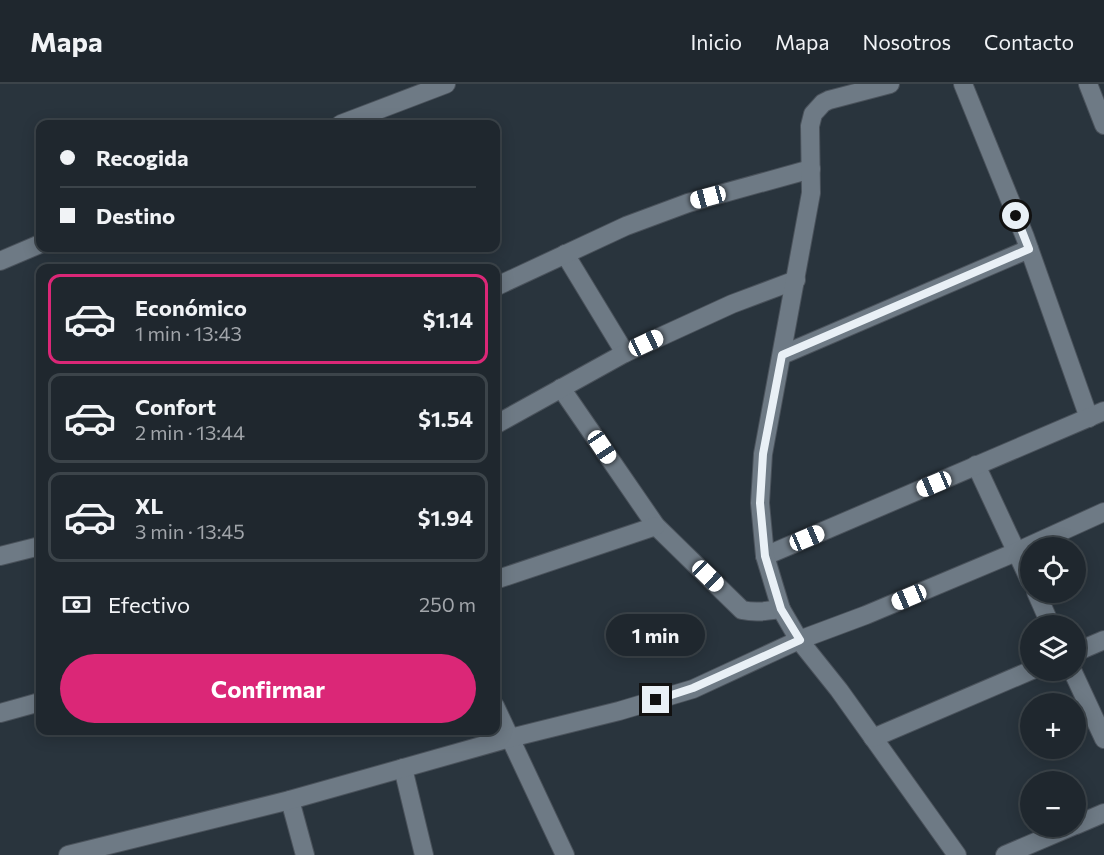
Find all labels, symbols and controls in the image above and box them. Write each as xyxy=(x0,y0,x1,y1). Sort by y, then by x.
text: Mapa xyxy=(30,24,103,58)
text: Inicio xyxy=(690,29,742,54)
text: Mapa xyxy=(775,29,829,54)
text: Nosotros xyxy=(862,29,951,54)
text: Contacto xyxy=(984,29,1074,54)
text: Recogida xyxy=(96,144,188,171)
car xyxy=(688,184,728,210)
text: Destino xyxy=(96,202,175,229)
route start xyxy=(1002,202,1029,229)
icon: car xyxy=(63,292,117,346)
text: Económico xyxy=(135,294,247,321)
text: $1.14 xyxy=(423,306,473,333)
text: 1 min · 13:43 xyxy=(135,321,242,345)
car xyxy=(626,327,666,359)
icon: car xyxy=(63,391,117,445)
text: Confort xyxy=(135,393,216,420)
text: $1.54 xyxy=(418,405,473,432)
text: 2 min · 13:44 xyxy=(135,420,245,444)
car xyxy=(584,427,620,467)
car xyxy=(914,469,954,499)
icon: car xyxy=(63,490,117,544)
text: XL xyxy=(135,492,163,519)
text: $1.94 xyxy=(418,504,473,531)
text: 3 min · 13:45 xyxy=(135,519,245,543)
car xyxy=(787,523,827,553)
map controls xyxy=(1020,537,1086,837)
button: locate xyxy=(1020,537,1086,603)
car xyxy=(689,557,727,595)
car xyxy=(889,582,929,612)
icon: cash xyxy=(60,588,93,621)
text: Efectivo xyxy=(108,591,190,618)
text: 250 m xyxy=(419,592,476,616)
callout: 1 min xyxy=(606,613,706,655)
button: layers xyxy=(1020,615,1086,681)
text: 1 min xyxy=(632,623,679,647)
button: Confirmar xyxy=(60,654,476,723)
route end xyxy=(642,686,669,713)
button: + xyxy=(1020,693,1086,759)
button: − xyxy=(1020,771,1086,837)

